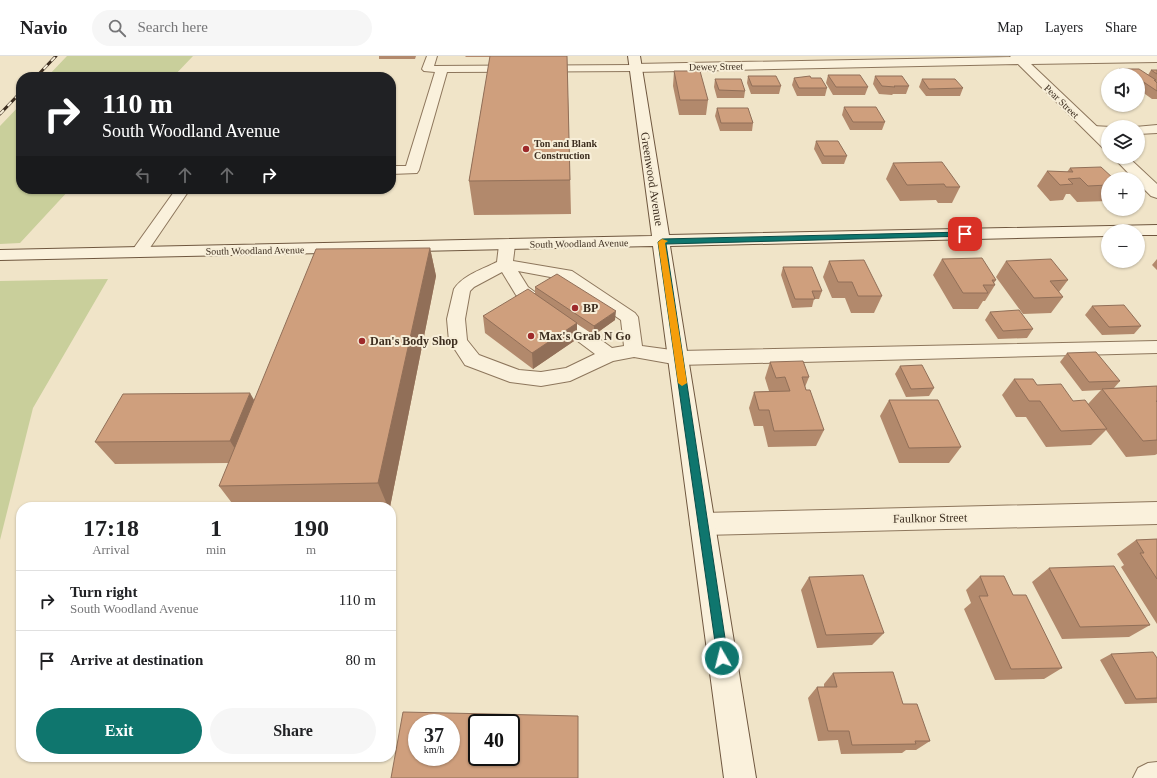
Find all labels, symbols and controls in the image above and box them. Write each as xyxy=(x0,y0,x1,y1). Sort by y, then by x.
search box xyxy=(92,10,372,46)
text: Navio xyxy=(20,17,68,38)
icon: search xyxy=(106,17,128,39)
text: Search here xyxy=(138,19,208,35)
text: Map xyxy=(997,20,1023,35)
text: Layers xyxy=(1045,20,1083,35)
text: Share xyxy=(1105,20,1137,35)
street label: Dewey Street xyxy=(689,61,743,72)
map controls xyxy=(1101,68,1145,268)
button: sound xyxy=(1101,68,1145,112)
street label: Pear Street xyxy=(1042,82,1081,121)
icon: right xyxy=(36,88,88,140)
text: 110 m xyxy=(102,88,173,119)
button: layers xyxy=(1101,120,1145,164)
text: South Woodland Avenue xyxy=(102,121,280,141)
street label: Greenwood Avenue xyxy=(638,131,666,227)
place label: Ton and Blank Construction xyxy=(534,138,597,161)
marker: Ton and Blank Construction xyxy=(521,144,531,154)
icon: left xyxy=(132,164,154,186)
icon: ahead xyxy=(174,164,196,186)
icon: ahead xyxy=(216,164,238,186)
icon: right xyxy=(258,164,280,186)
button: + xyxy=(1101,172,1145,216)
pin xyxy=(948,217,982,251)
icon: arrive xyxy=(954,223,976,245)
button: − xyxy=(1101,224,1145,268)
street label: South Woodland Avenue xyxy=(530,237,629,250)
street label: South Woodland Avenue xyxy=(206,244,305,257)
place label: BP xyxy=(583,301,598,315)
marker: BP xyxy=(570,303,580,313)
place label: Max's Grab N Go xyxy=(539,329,631,343)
marker: Max's Grab N Go xyxy=(526,331,536,341)
place label: Dan's Body Shop xyxy=(370,334,458,348)
marker: Dan's Body Shop xyxy=(357,336,367,346)
street label: Faulknor Street xyxy=(893,510,968,526)
text: 17:18 xyxy=(83,515,139,541)
text: 1 xyxy=(210,515,222,541)
text: 190 xyxy=(293,515,329,541)
text: Arrival xyxy=(92,542,130,557)
text: min xyxy=(206,542,226,557)
text: m xyxy=(306,542,316,557)
text: Turn right xyxy=(70,584,137,600)
icon: right xyxy=(36,590,58,612)
text: 110 m xyxy=(339,592,376,608)
text: South Woodland Avenue xyxy=(70,601,198,616)
position arrow xyxy=(701,637,743,679)
icon: arrive xyxy=(36,650,58,672)
text: Arrive at destination xyxy=(70,652,203,668)
text: 80 m xyxy=(346,652,376,668)
button: Exit xyxy=(36,708,202,754)
button: Share xyxy=(210,708,376,754)
speed limit sign: 40 xyxy=(468,714,520,766)
text: 37 xyxy=(424,724,444,746)
text: km/h xyxy=(424,744,444,755)

